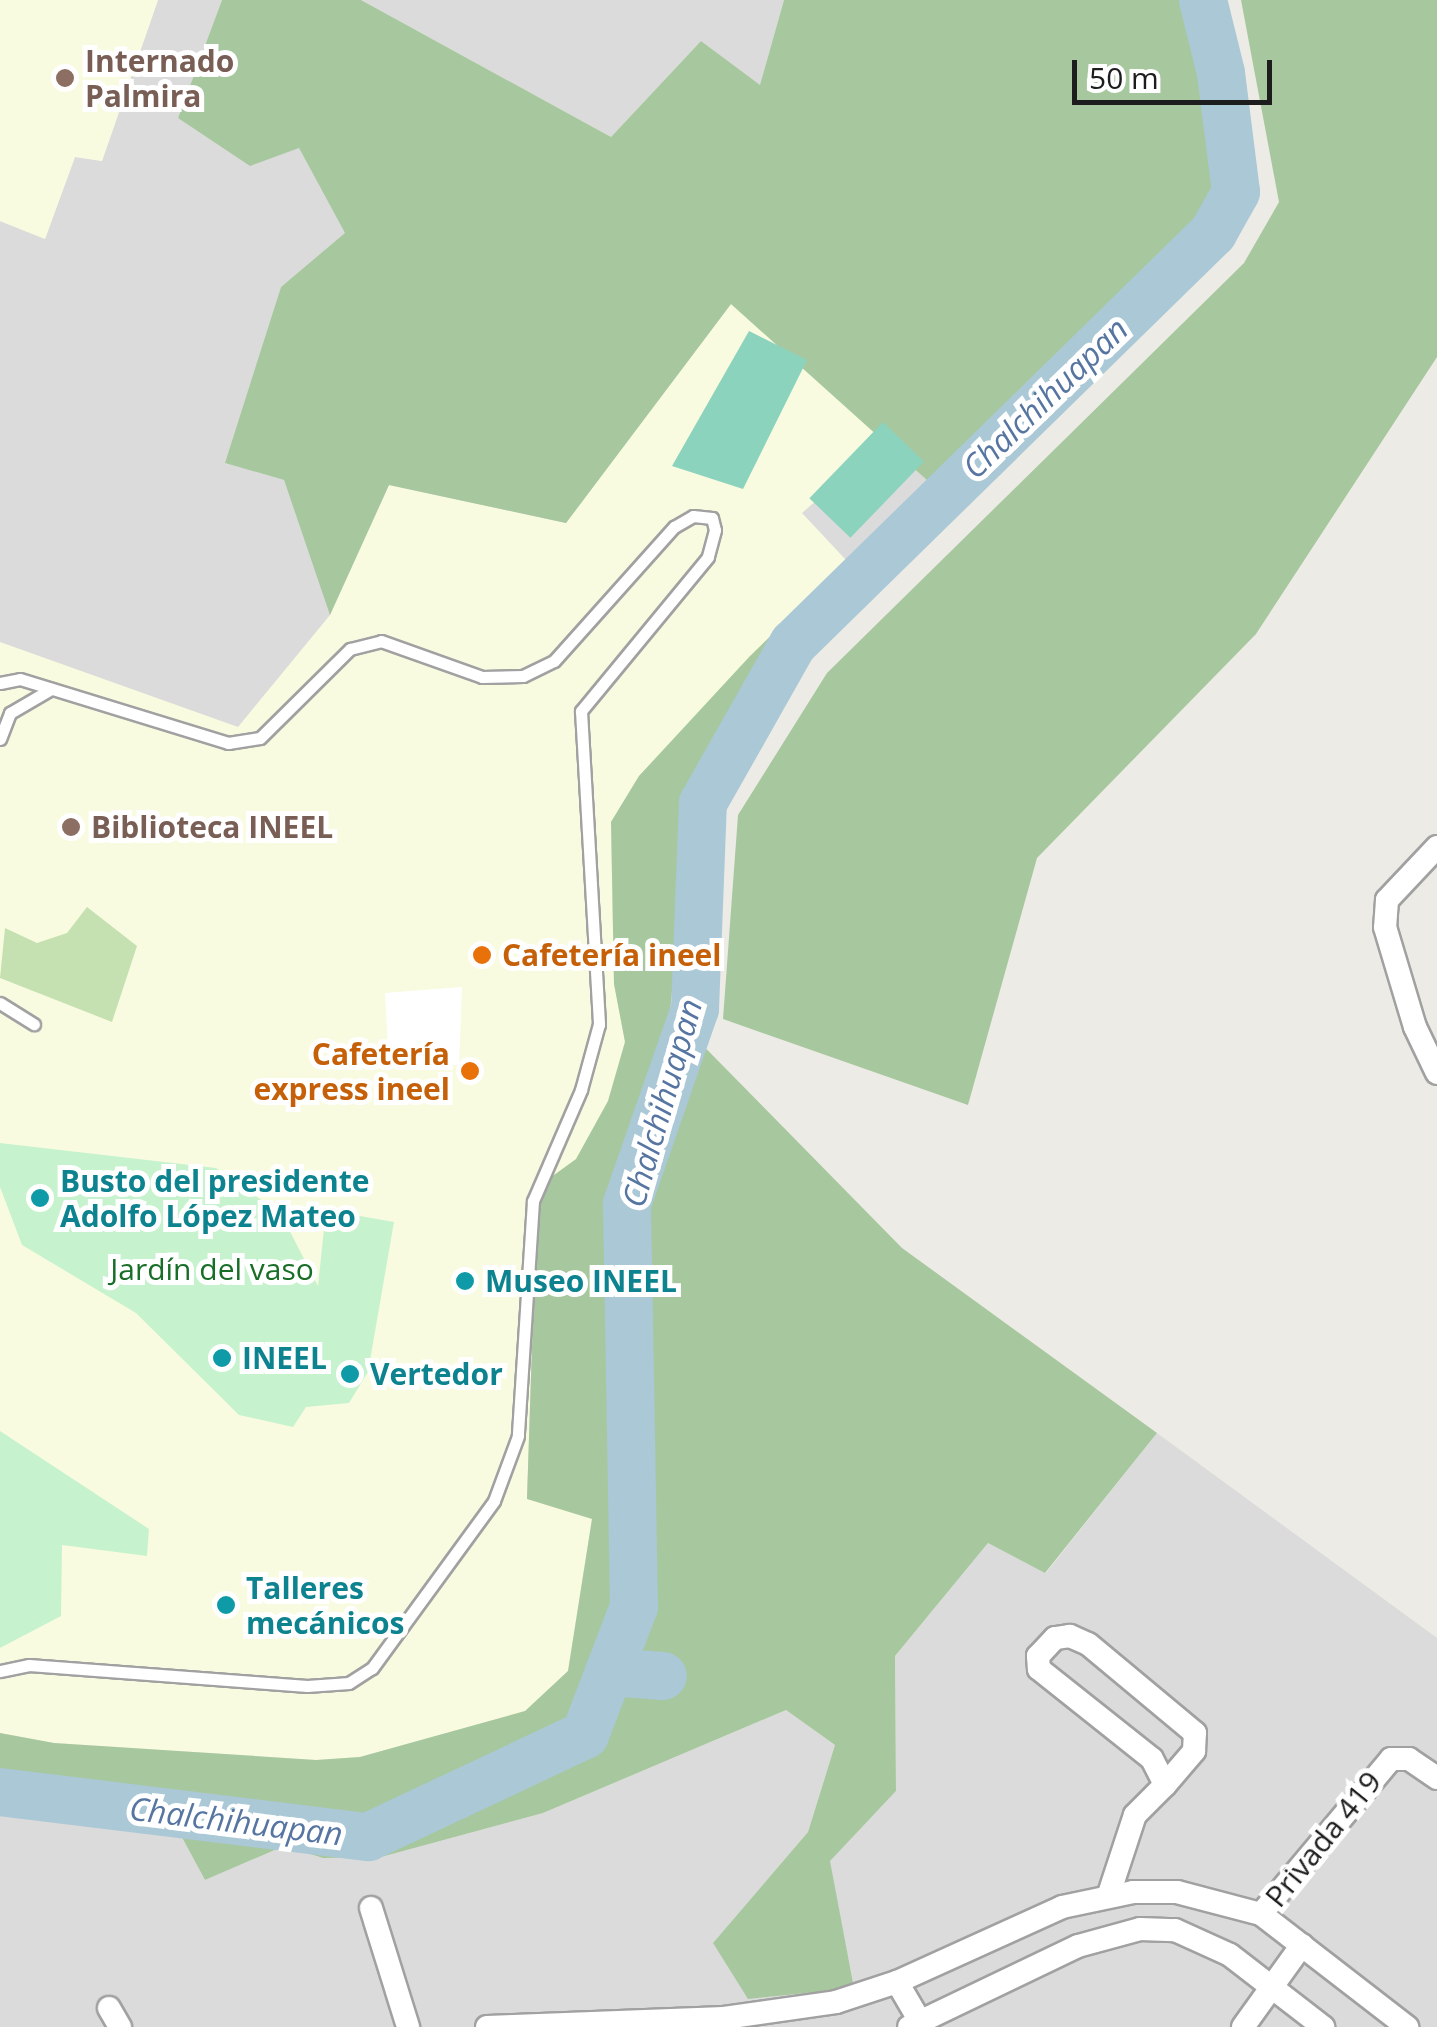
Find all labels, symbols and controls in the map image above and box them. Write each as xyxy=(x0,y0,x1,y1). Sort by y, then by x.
scale bar xyxy=(1077,40,1277,102)
place label: Internado Palmira xyxy=(85,43,234,114)
text: 50 m xyxy=(1089,57,1159,98)
marker: Internado Palmira xyxy=(54,67,76,89)
water label: Chalchihuapan xyxy=(955,310,1135,486)
place label: Biblioteca INEEL xyxy=(91,809,333,845)
marker: Biblioteca INEEL xyxy=(60,816,82,838)
place label: Cafetería ineel xyxy=(502,937,721,973)
marker: Cafetería ineel xyxy=(471,944,493,966)
water label: Chalchihuapan xyxy=(614,995,710,1211)
place label: Cafetería express ineel xyxy=(254,1036,450,1106)
marker: Cafetería express ineel xyxy=(459,1060,481,1082)
place label: Busto del presidente Adolfo López Mateo xyxy=(60,1163,369,1234)
marker: Busto del presidente Adolfo López Mateo xyxy=(29,1187,51,1209)
park label: Jardín del vaso xyxy=(110,1251,314,1287)
place label: Museo INEEL xyxy=(485,1263,677,1299)
marker: Museo INEEL xyxy=(454,1270,476,1292)
place label: INEEL xyxy=(242,1340,327,1376)
marker: INEEL xyxy=(211,1347,233,1369)
place label: Vertedor xyxy=(370,1356,503,1392)
marker: Vertedor xyxy=(339,1363,361,1385)
place label: Talleres mecánicos xyxy=(246,1570,405,1640)
marker: Talleres mecánicos xyxy=(215,1594,237,1616)
street label: Privada 419 xyxy=(1257,1764,1389,1914)
water label: Chalchihuapan xyxy=(127,1789,345,1853)

